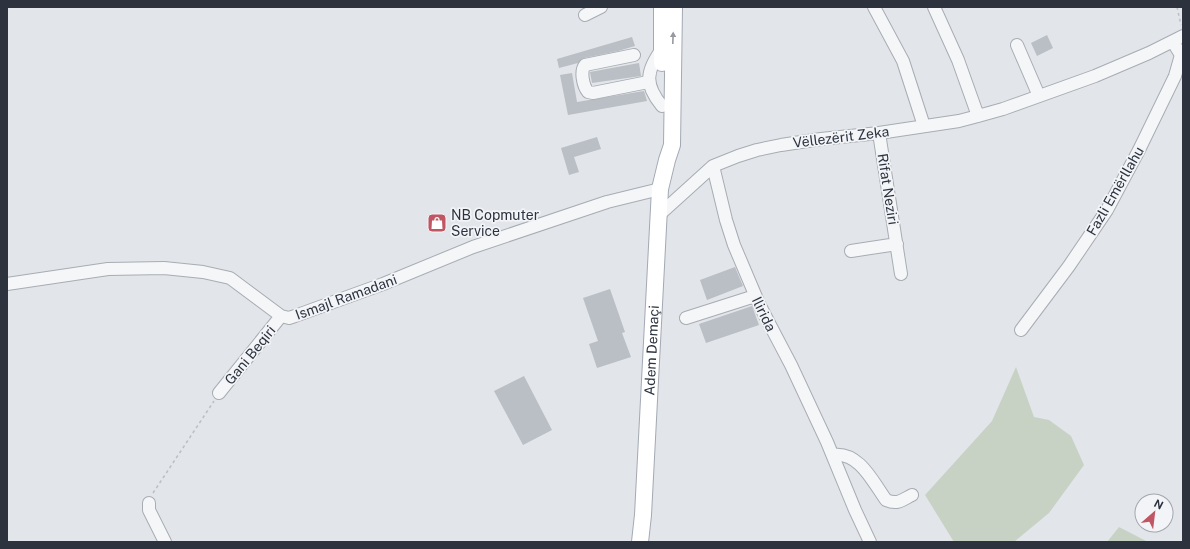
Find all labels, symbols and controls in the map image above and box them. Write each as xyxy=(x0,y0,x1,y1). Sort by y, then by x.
one-way arrow xyxy=(670,32,677,44)
street label: Vëllezërit Zeka xyxy=(792,123,890,151)
street label: Fazli Emërllahu xyxy=(1083,144,1147,238)
street label: Rifat Neziri xyxy=(874,152,902,226)
place label: NB Copmuter Service xyxy=(451,207,539,239)
shop icon: NB Copmuter Service xyxy=(426,212,448,234)
street label: Ismajl Ramadani xyxy=(293,271,399,323)
street label: Ilirida xyxy=(749,294,779,334)
street label: Adem Demaçi xyxy=(641,305,662,396)
street label: Gani Beqiri xyxy=(221,322,279,388)
north arrow xyxy=(1134,493,1174,533)
text: N xyxy=(1152,497,1165,511)

